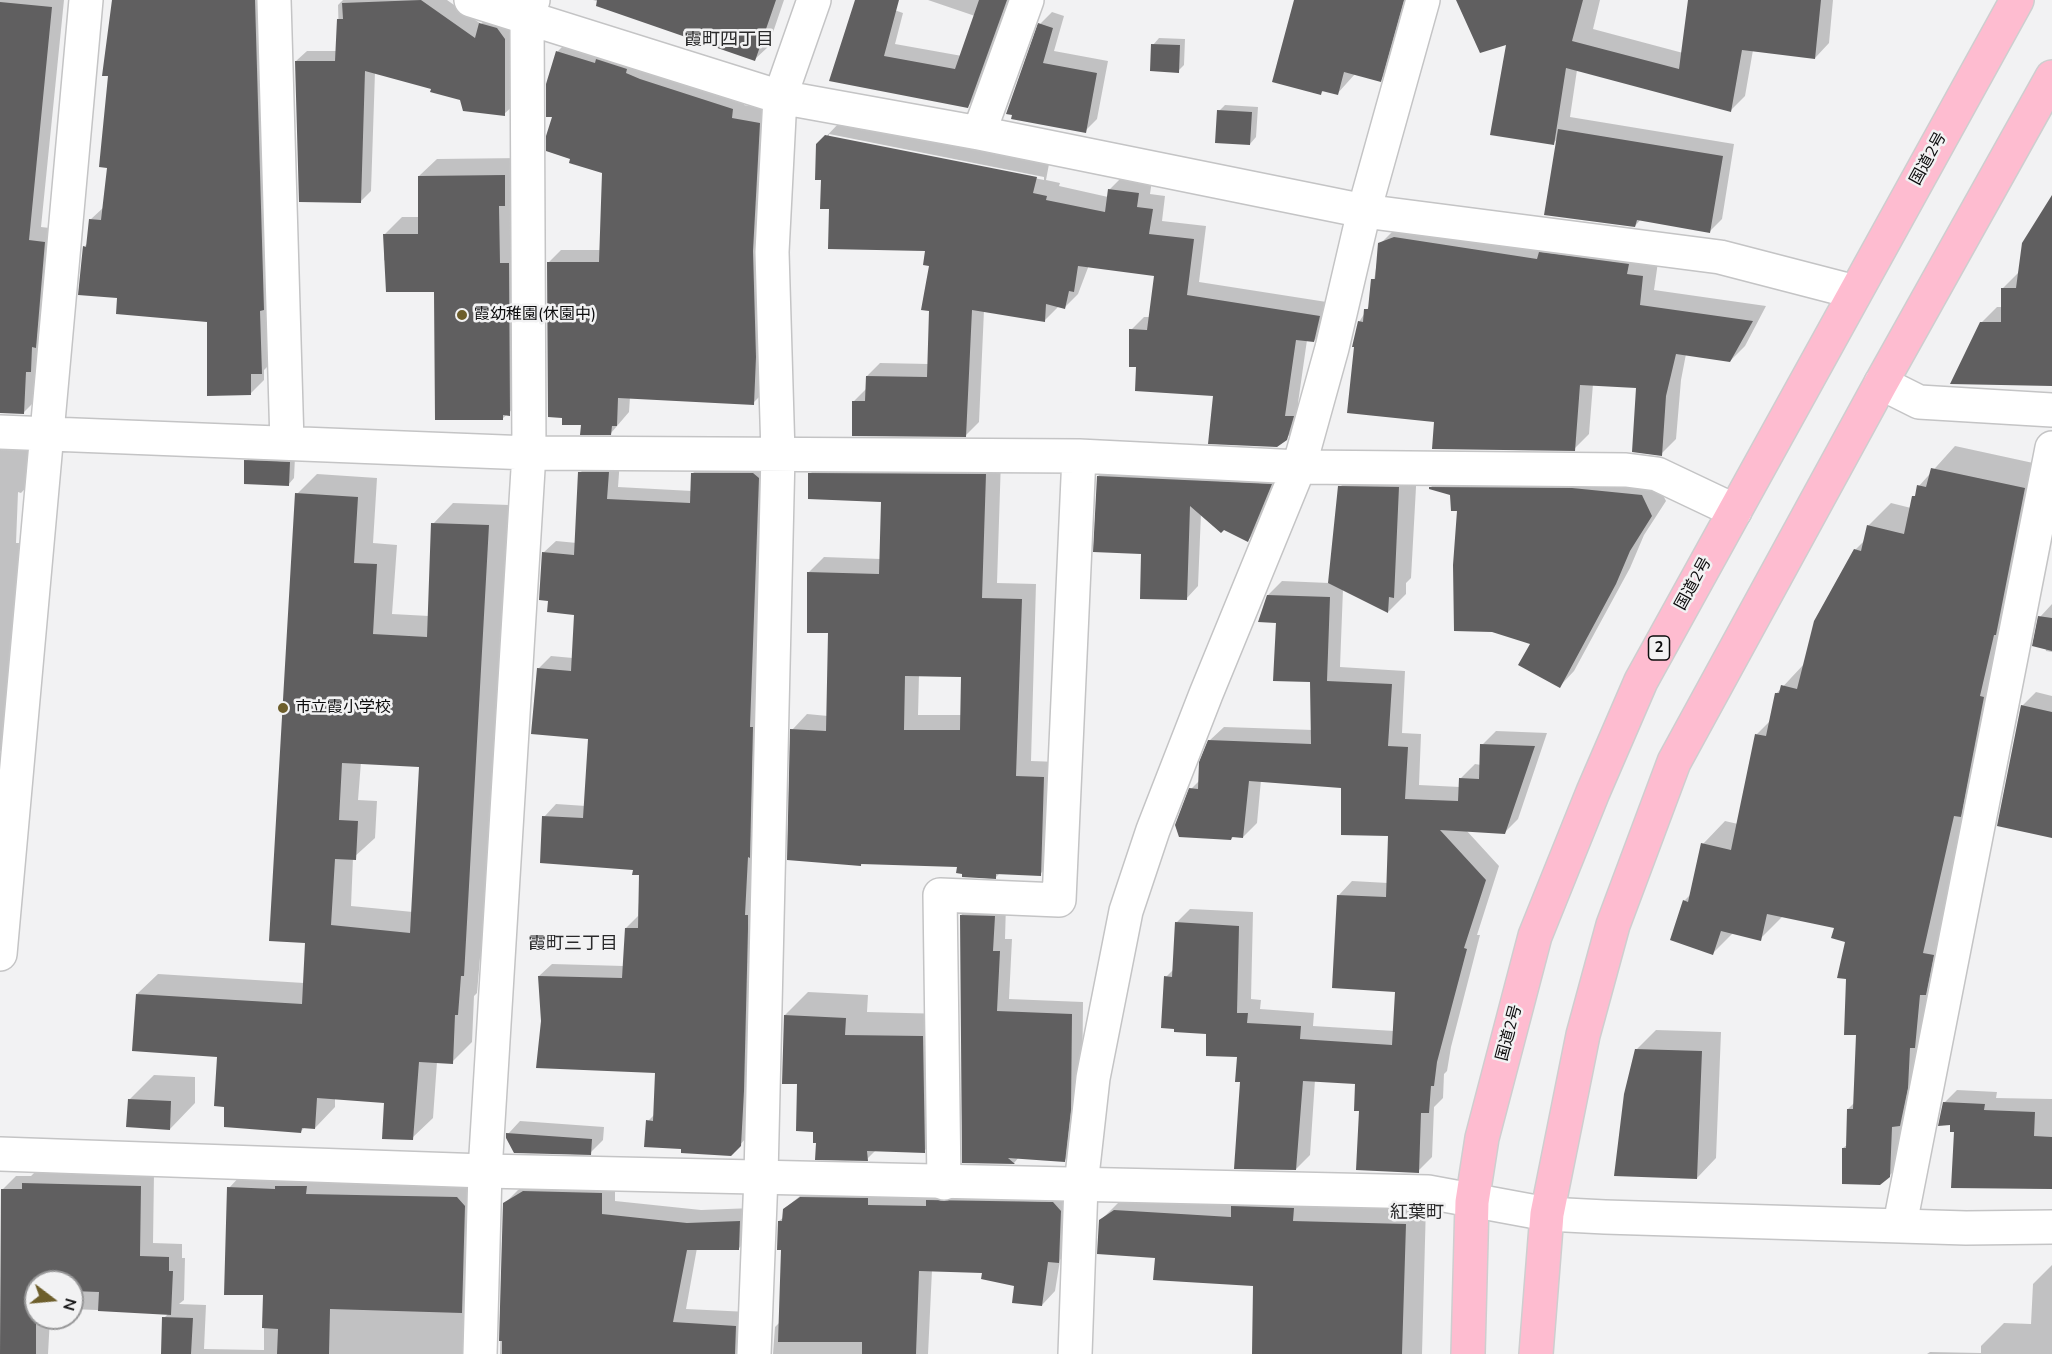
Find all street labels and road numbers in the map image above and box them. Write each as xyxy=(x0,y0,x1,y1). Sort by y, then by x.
street label: 国道2号 xyxy=(1907,129,1951,189)
street label: 国道2号 xyxy=(1672,554,1716,614)
road number: 2 xyxy=(1648,636,1670,660)
street label: 国道2号 xyxy=(1493,1003,1527,1063)

